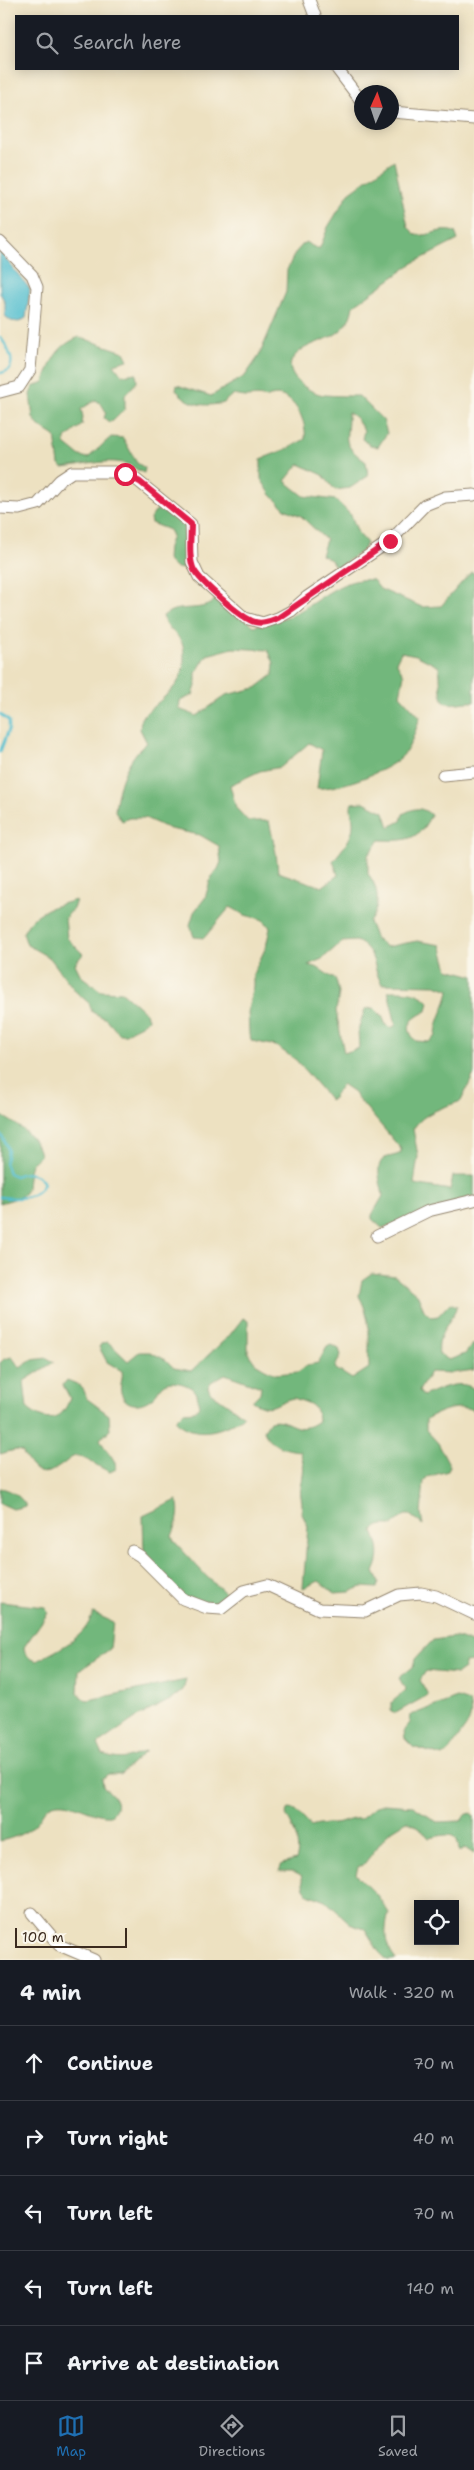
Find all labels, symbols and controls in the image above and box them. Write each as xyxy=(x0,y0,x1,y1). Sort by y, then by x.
search box xyxy=(15,15,459,70)
icon: search xyxy=(33,29,61,57)
text: Search here xyxy=(73,30,182,55)
north arrow xyxy=(354,85,399,130)
route start xyxy=(114,463,137,486)
route end xyxy=(379,530,402,553)
map controls xyxy=(414,1900,459,1945)
button: locate xyxy=(414,1900,459,1945)
scale bar xyxy=(15,1925,128,1948)
text: 100 m xyxy=(22,1928,64,1946)
text: 4 min xyxy=(20,1979,81,2007)
text: Walk · 320 m xyxy=(349,1982,454,2003)
icon: ahead xyxy=(20,2049,48,2077)
text: Continue xyxy=(67,2051,153,2076)
text: 70 m xyxy=(413,2053,454,2074)
icon: right xyxy=(20,2124,48,2152)
text: Turn right xyxy=(67,2126,168,2151)
text: 40 m xyxy=(412,2128,454,2149)
icon: left xyxy=(20,2199,48,2227)
text: Turn left xyxy=(67,2201,153,2226)
text: 70 m xyxy=(413,2203,454,2224)
icon: left xyxy=(20,2274,48,2302)
text: Turn left xyxy=(67,2276,153,2301)
text: 140 m xyxy=(407,2278,454,2299)
icon: arrive xyxy=(20,2349,48,2377)
text: Arrive at destination xyxy=(67,2351,279,2376)
tab: Map xyxy=(56,2412,86,2460)
tab: Directions xyxy=(199,2412,266,2460)
tab: Saved xyxy=(378,2412,418,2460)

